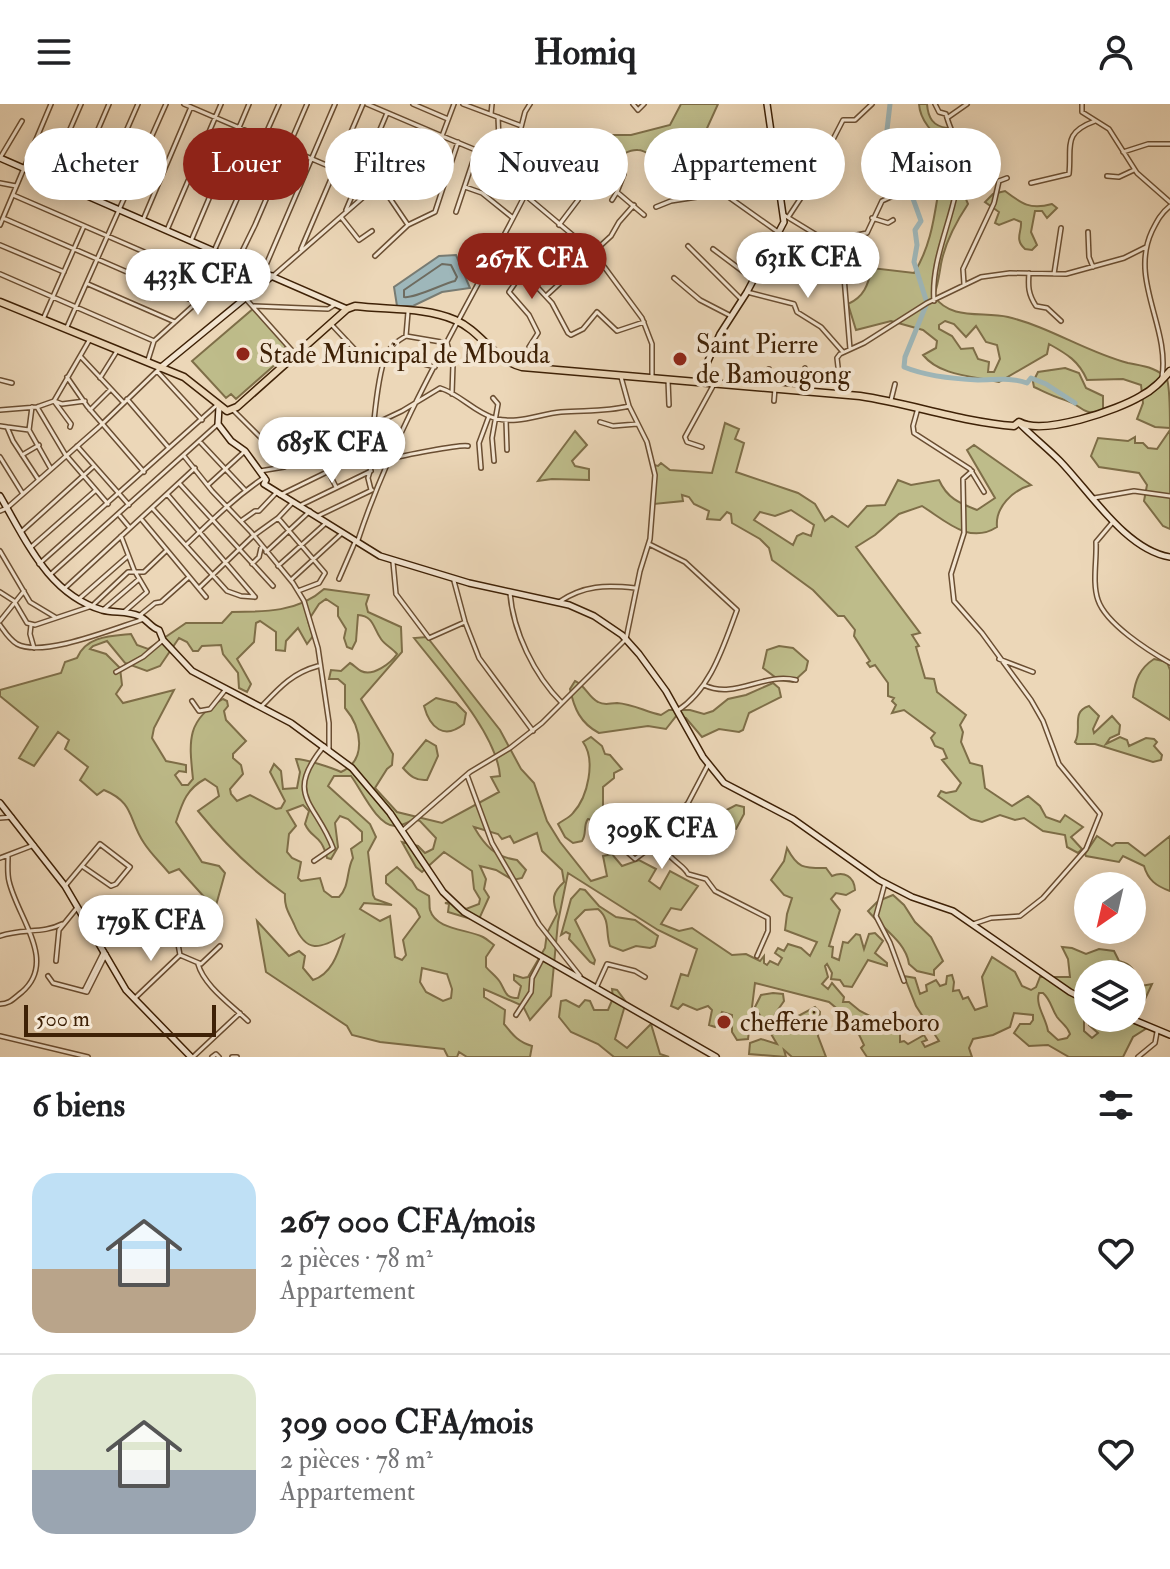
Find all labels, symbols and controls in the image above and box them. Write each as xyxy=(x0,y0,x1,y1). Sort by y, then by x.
icon: menu xyxy=(32,30,76,74)
text: Homiq xyxy=(534,30,636,75)
icon: person xyxy=(1094,30,1138,74)
chip: Acheter xyxy=(24,128,167,200)
chip: Louer xyxy=(183,128,309,200)
chip: Filtres xyxy=(325,128,454,200)
chip: Nouveau xyxy=(470,128,628,200)
chip: Appartement xyxy=(644,128,845,200)
chip: Maison xyxy=(861,128,1001,200)
pin: 631K CFA xyxy=(725,232,891,300)
pin: 267K CFA xyxy=(449,233,615,301)
text: 631K CFA xyxy=(754,242,862,274)
text: 267K CFA xyxy=(476,243,588,275)
pin: 433K CFA xyxy=(115,249,281,317)
text: 433K CFA xyxy=(144,259,252,291)
place label: Saint Pierre de Bamougong xyxy=(696,329,852,391)
place label: Stade Municipal de Mbouda xyxy=(259,339,550,372)
marker: Stade Municipal de Mbouda xyxy=(234,345,252,363)
marker: Saint Pierre de Bamougong xyxy=(671,350,689,368)
pin: 685K CFA xyxy=(249,417,415,485)
text: 685K CFA xyxy=(276,427,388,459)
pin: 309K CFA xyxy=(579,803,745,871)
text: 309K CFA xyxy=(606,813,718,845)
north arrow xyxy=(1074,872,1146,944)
map controls xyxy=(1074,872,1146,1032)
pin: 179K CFA xyxy=(68,895,234,963)
text: 179K CFA xyxy=(96,905,206,937)
button: layers xyxy=(1074,960,1146,1032)
scale bar xyxy=(24,1001,216,1037)
text: 500 m xyxy=(36,1005,90,1033)
place label: chefferie Bameboro xyxy=(740,1007,940,1039)
marker: chefferie Bameboro xyxy=(715,1013,733,1031)
icon: filters xyxy=(1094,1083,1138,1127)
text: 6 biens xyxy=(32,1084,125,1127)
text: 267 000 CFA/mois xyxy=(280,1200,535,1243)
icon: home xyxy=(96,1205,192,1301)
icon: heart xyxy=(1094,1231,1138,1275)
text: 2 pièces · 78 m² xyxy=(280,1243,433,1275)
text: Appartement xyxy=(280,1275,415,1307)
text: 309 000 CFA/mois xyxy=(280,1401,533,1444)
icon: home xyxy=(96,1406,192,1502)
icon: heart xyxy=(1094,1432,1138,1476)
text: 2 pièces · 78 m² xyxy=(280,1444,433,1476)
text: Appartement xyxy=(280,1476,415,1508)

